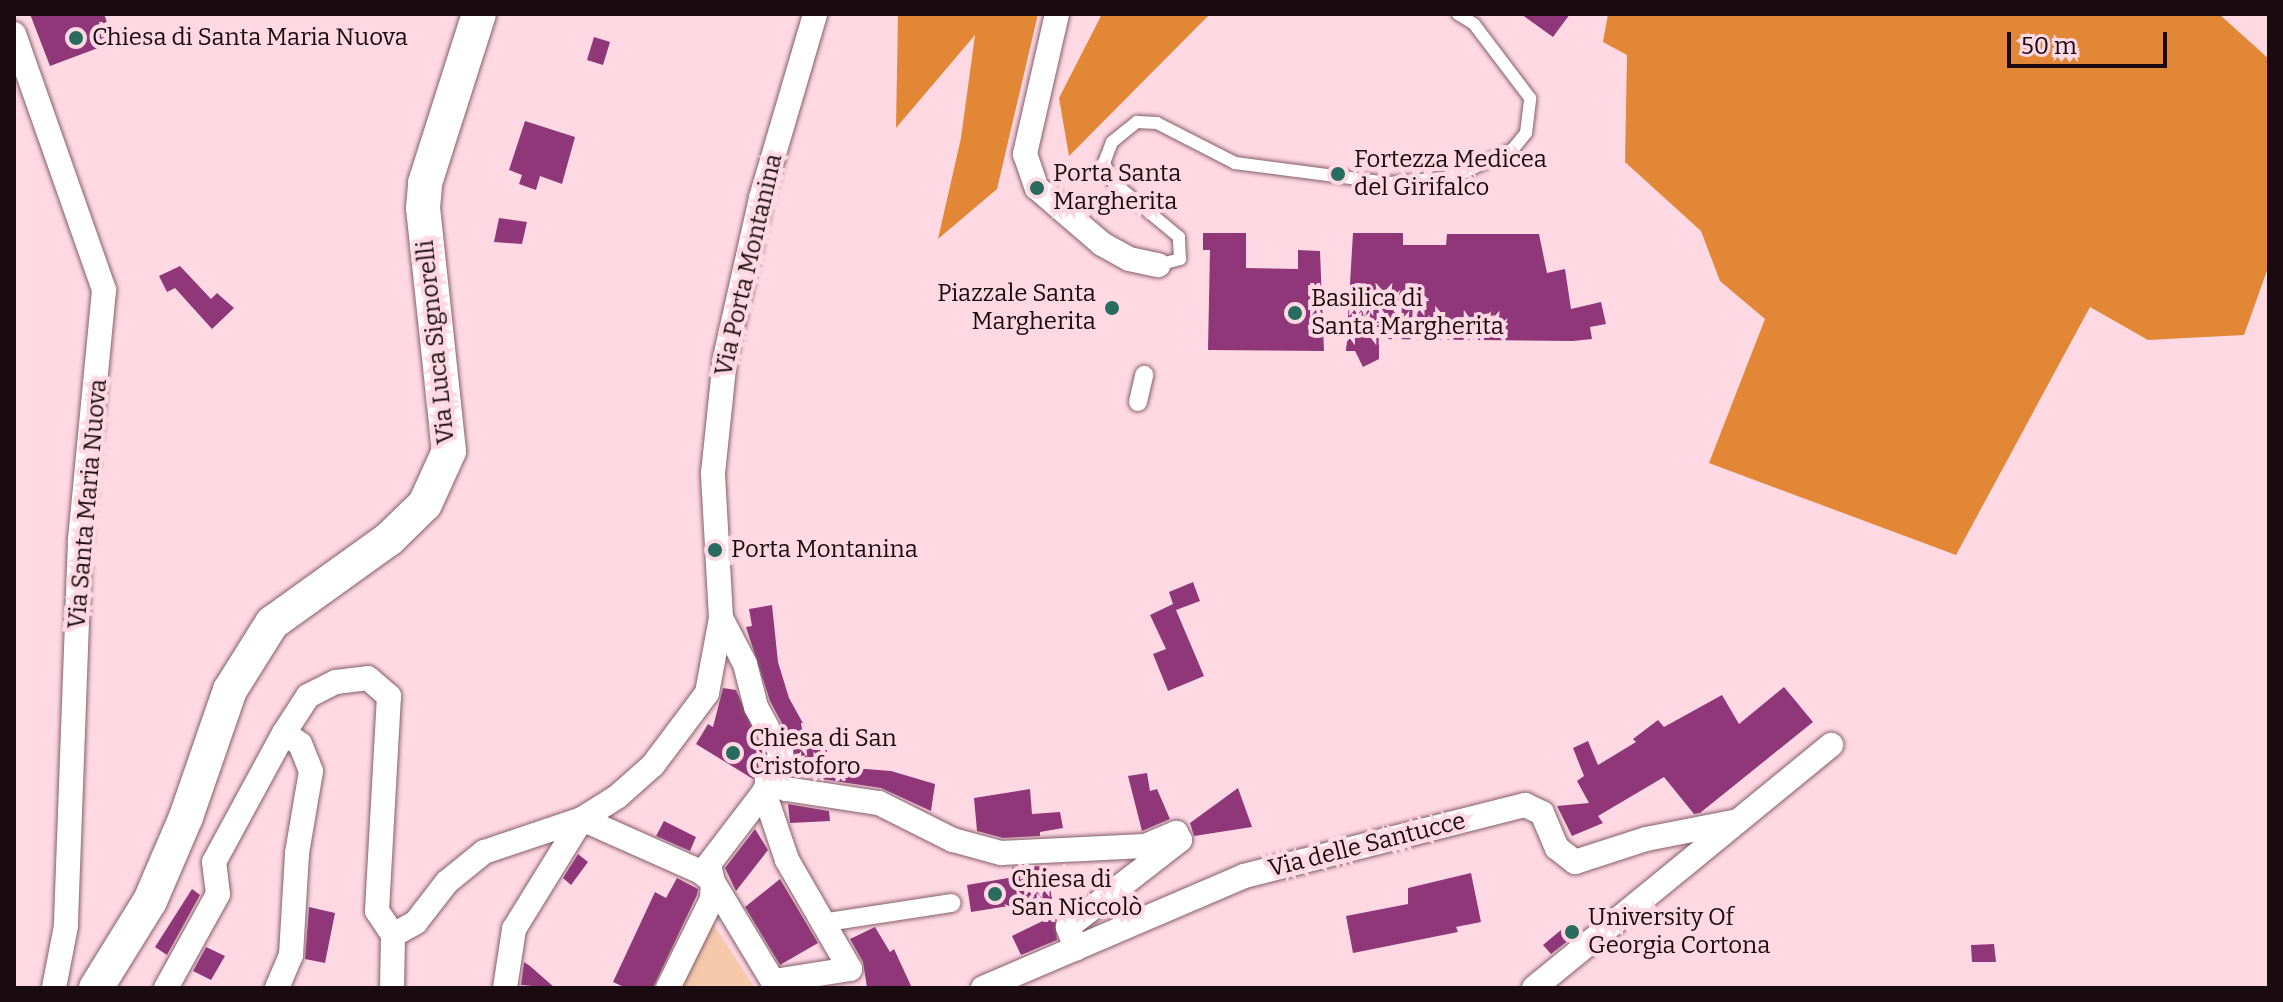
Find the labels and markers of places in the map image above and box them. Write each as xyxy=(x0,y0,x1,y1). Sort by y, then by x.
place label: Chiesa di Santa Maria Nuova xyxy=(92,24,408,52)
marker: Chiesa di Santa Maria Nuova xyxy=(67,29,85,47)
place label: Fortezza Medicea del Girifalco xyxy=(1354,146,1547,202)
place label: Porta Santa Margherita xyxy=(1053,160,1181,216)
marker: Fortezza Medicea del Girifalco xyxy=(1329,165,1347,183)
marker: Porta Santa Margherita xyxy=(1028,179,1046,197)
place label: Piazzale Santa Margherita xyxy=(937,280,1096,336)
place label: Basilica di Santa Margherita xyxy=(1311,285,1504,341)
marker: Piazzale Santa Margherita xyxy=(1103,299,1121,317)
marker: Basilica di Santa Margherita xyxy=(1286,304,1304,322)
place label: Porta Montanina xyxy=(731,536,918,564)
marker: Porta Montanina xyxy=(706,541,724,559)
place label: Chiesa di San Cristoforo xyxy=(749,725,897,781)
marker: Chiesa di San Cristoforo xyxy=(724,744,742,762)
place label: Chiesa di San Niccolò xyxy=(1011,866,1142,922)
marker: Chiesa di San Niccolò xyxy=(986,885,1004,903)
place label: University Of Georgia Cortona xyxy=(1588,904,1770,960)
marker: University Of Georgia Cortona xyxy=(1563,923,1581,941)

